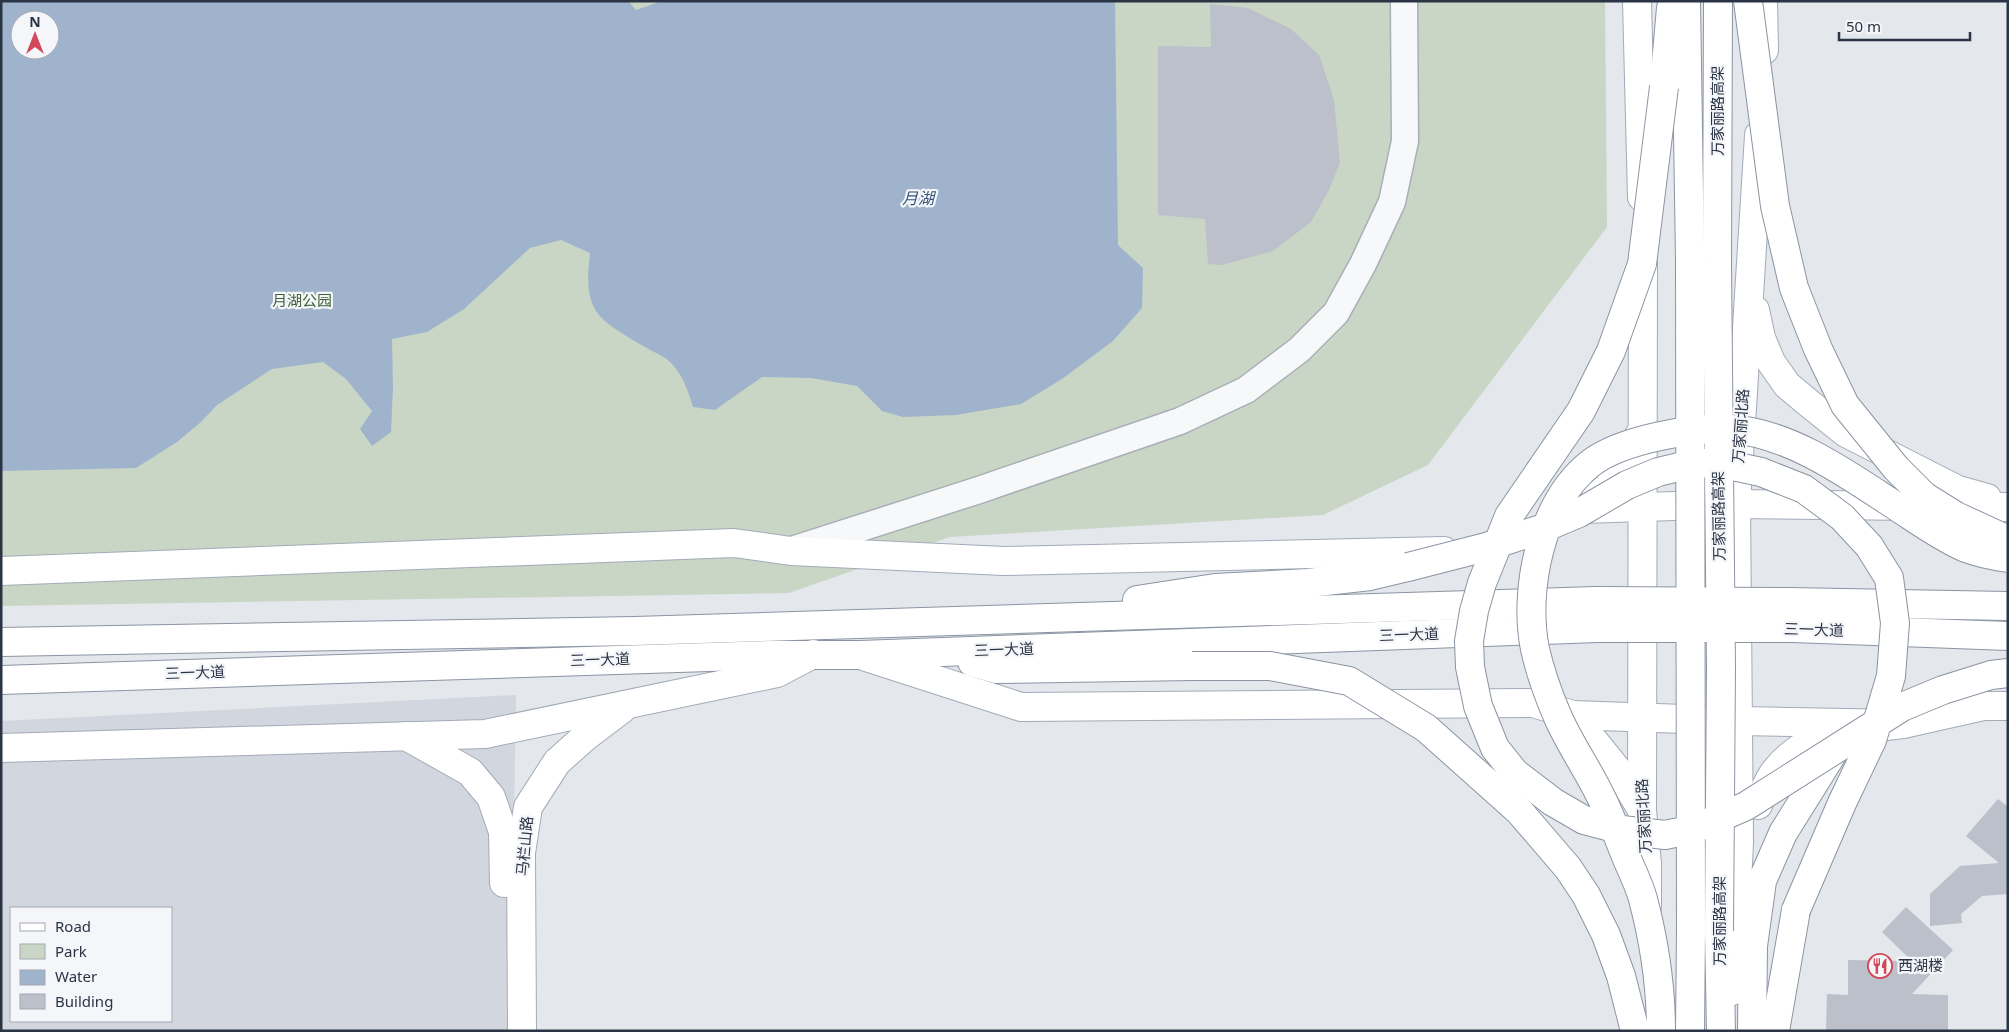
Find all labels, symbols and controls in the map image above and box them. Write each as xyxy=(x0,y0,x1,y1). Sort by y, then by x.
north arrow xyxy=(10,10,60,60)
scale bar xyxy=(1839,10,1970,42)
text: N xyxy=(29,12,41,31)
text: 50 m xyxy=(1846,16,1881,36)
street label: 万家丽路高架 xyxy=(1707,66,1727,156)
water label: 月湖 xyxy=(902,187,937,209)
park label: 月湖公园 xyxy=(272,290,332,310)
street label: 万家丽北路 xyxy=(1727,388,1753,464)
street label: 万家丽路高架 xyxy=(1707,471,1729,561)
street label: 三一大道 xyxy=(1784,618,1844,640)
street label: 三一大道 xyxy=(1379,623,1439,645)
street label: 三一大道 xyxy=(974,638,1034,660)
street label: 三一大道 xyxy=(570,648,630,670)
street label: 三一大道 xyxy=(165,661,225,683)
street label: 万家丽北路 xyxy=(1631,778,1655,854)
street label: 马栏山路 xyxy=(511,815,537,877)
street label: 万家丽路高架 xyxy=(1709,876,1729,966)
legend xyxy=(10,907,172,1022)
text: Road xyxy=(55,916,91,936)
text: Park xyxy=(55,941,87,961)
restaurant icon: 西湖楼 xyxy=(1867,953,1893,979)
place label: 西湖楼 xyxy=(1898,955,1943,975)
text: Water xyxy=(55,966,97,986)
text: Building xyxy=(55,991,113,1011)

